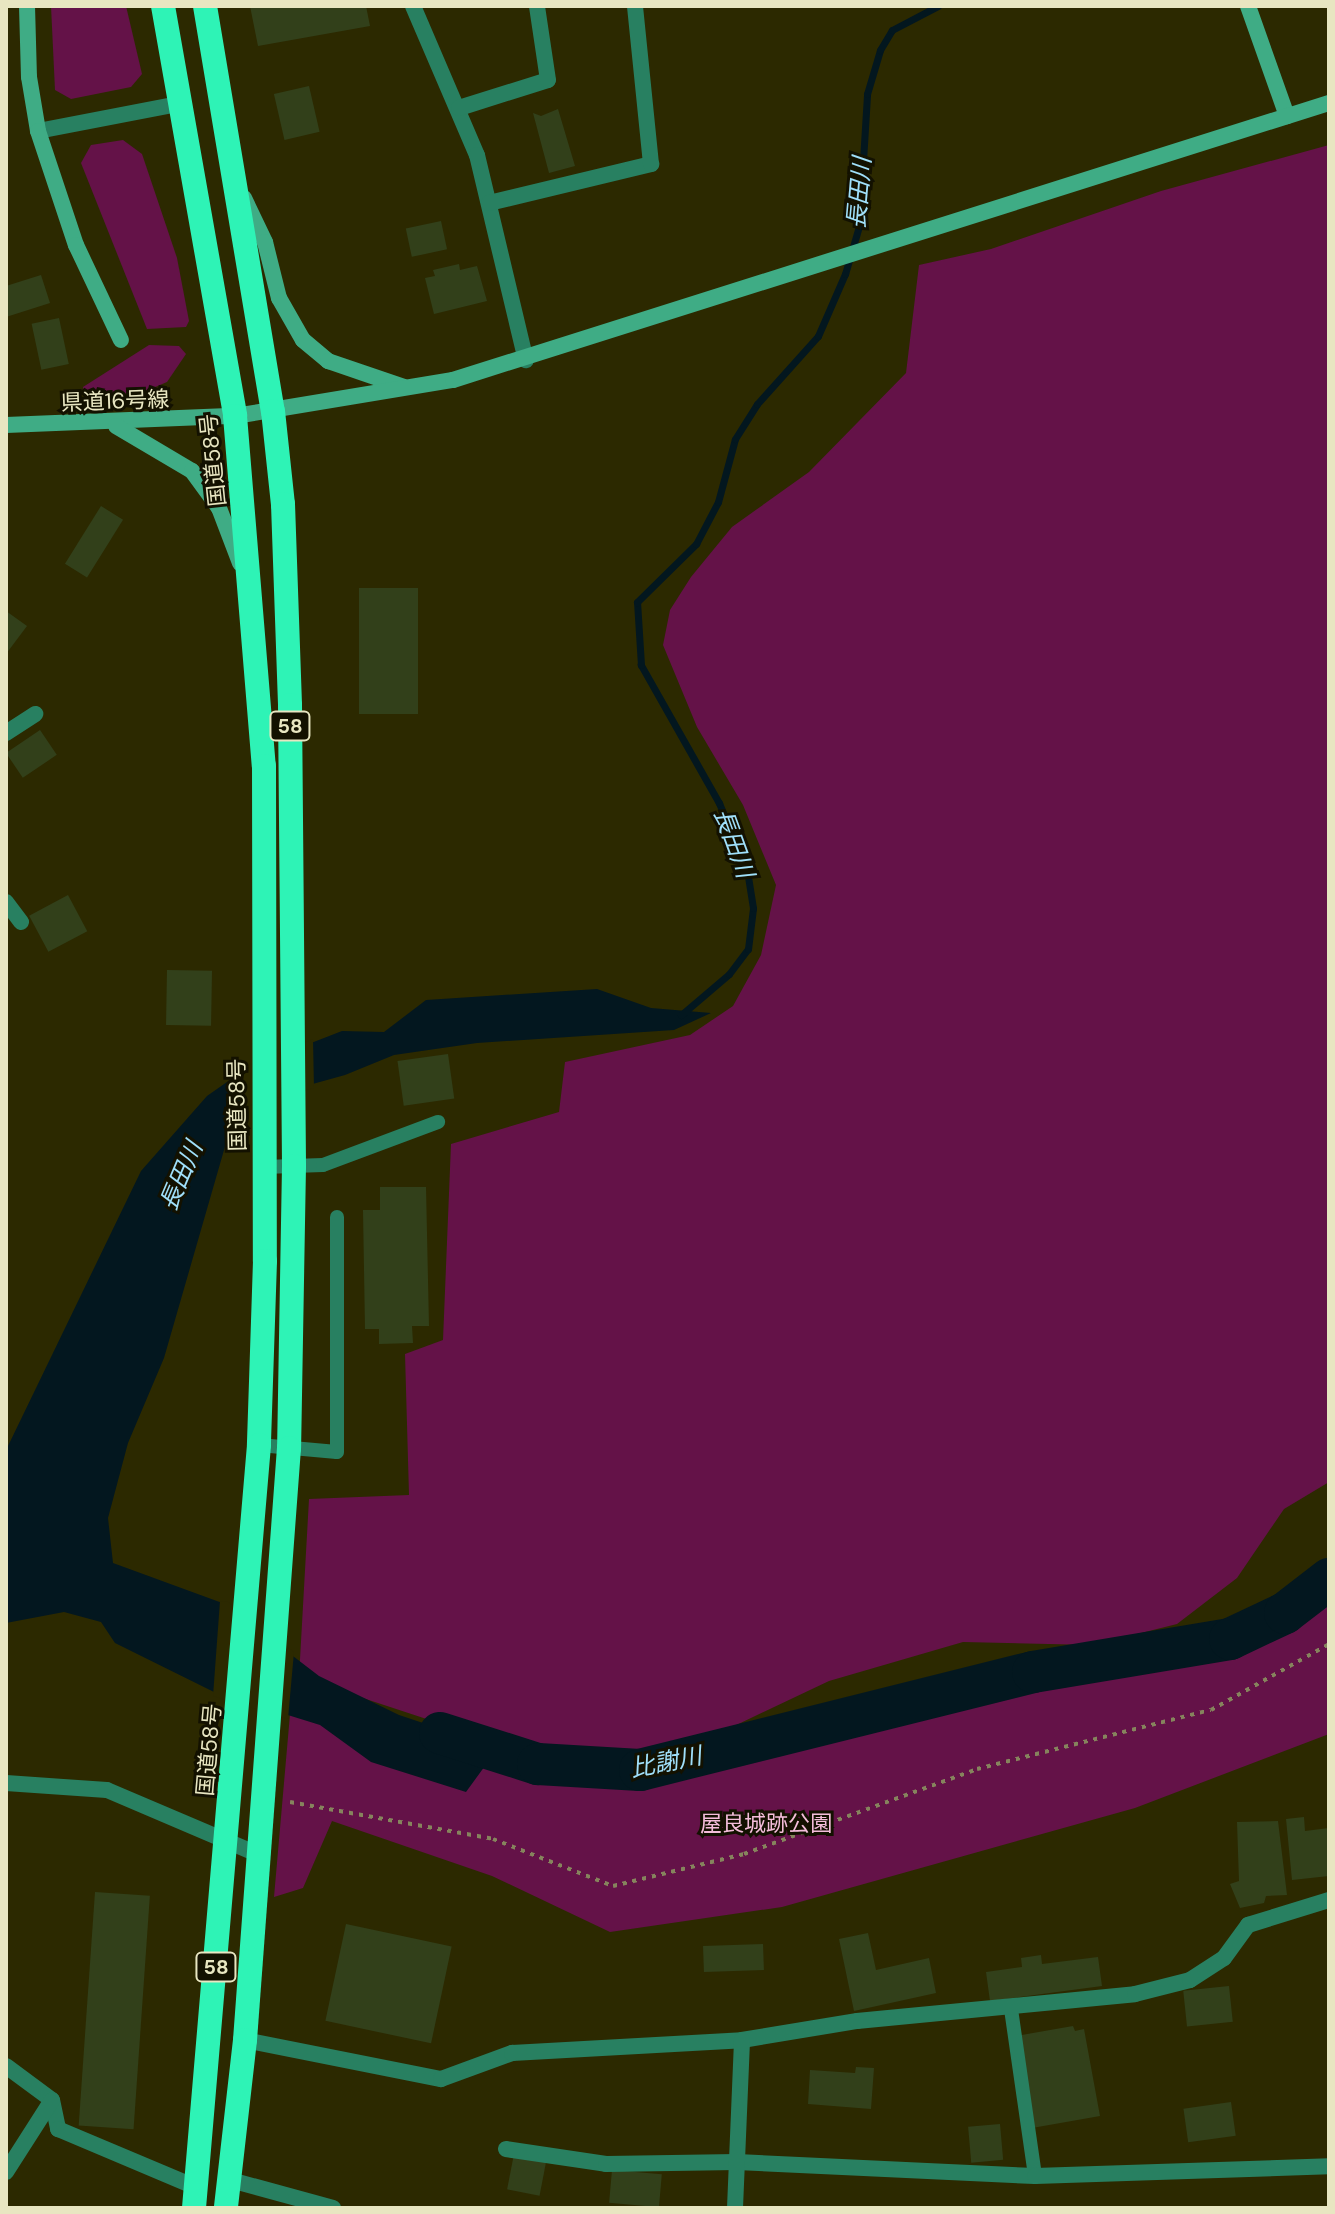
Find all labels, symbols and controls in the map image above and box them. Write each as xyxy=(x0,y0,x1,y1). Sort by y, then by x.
water label: 長田川 xyxy=(842,156,876,230)
street label: 県道16号線 xyxy=(60,386,170,416)
street label: 国道58号 xyxy=(195,412,231,508)
road number: 58 xyxy=(268,710,312,742)
water label: 長田川 xyxy=(708,804,760,882)
street label: 国道58号 xyxy=(223,1058,251,1152)
water label: 長田川 xyxy=(154,1137,208,1215)
street label: 国道58号 xyxy=(192,1703,226,1797)
water label: 比謝川 xyxy=(628,1741,704,1783)
park label: 屋良城跡公園 xyxy=(700,1811,832,1837)
road number: 58 xyxy=(194,1951,238,1983)

